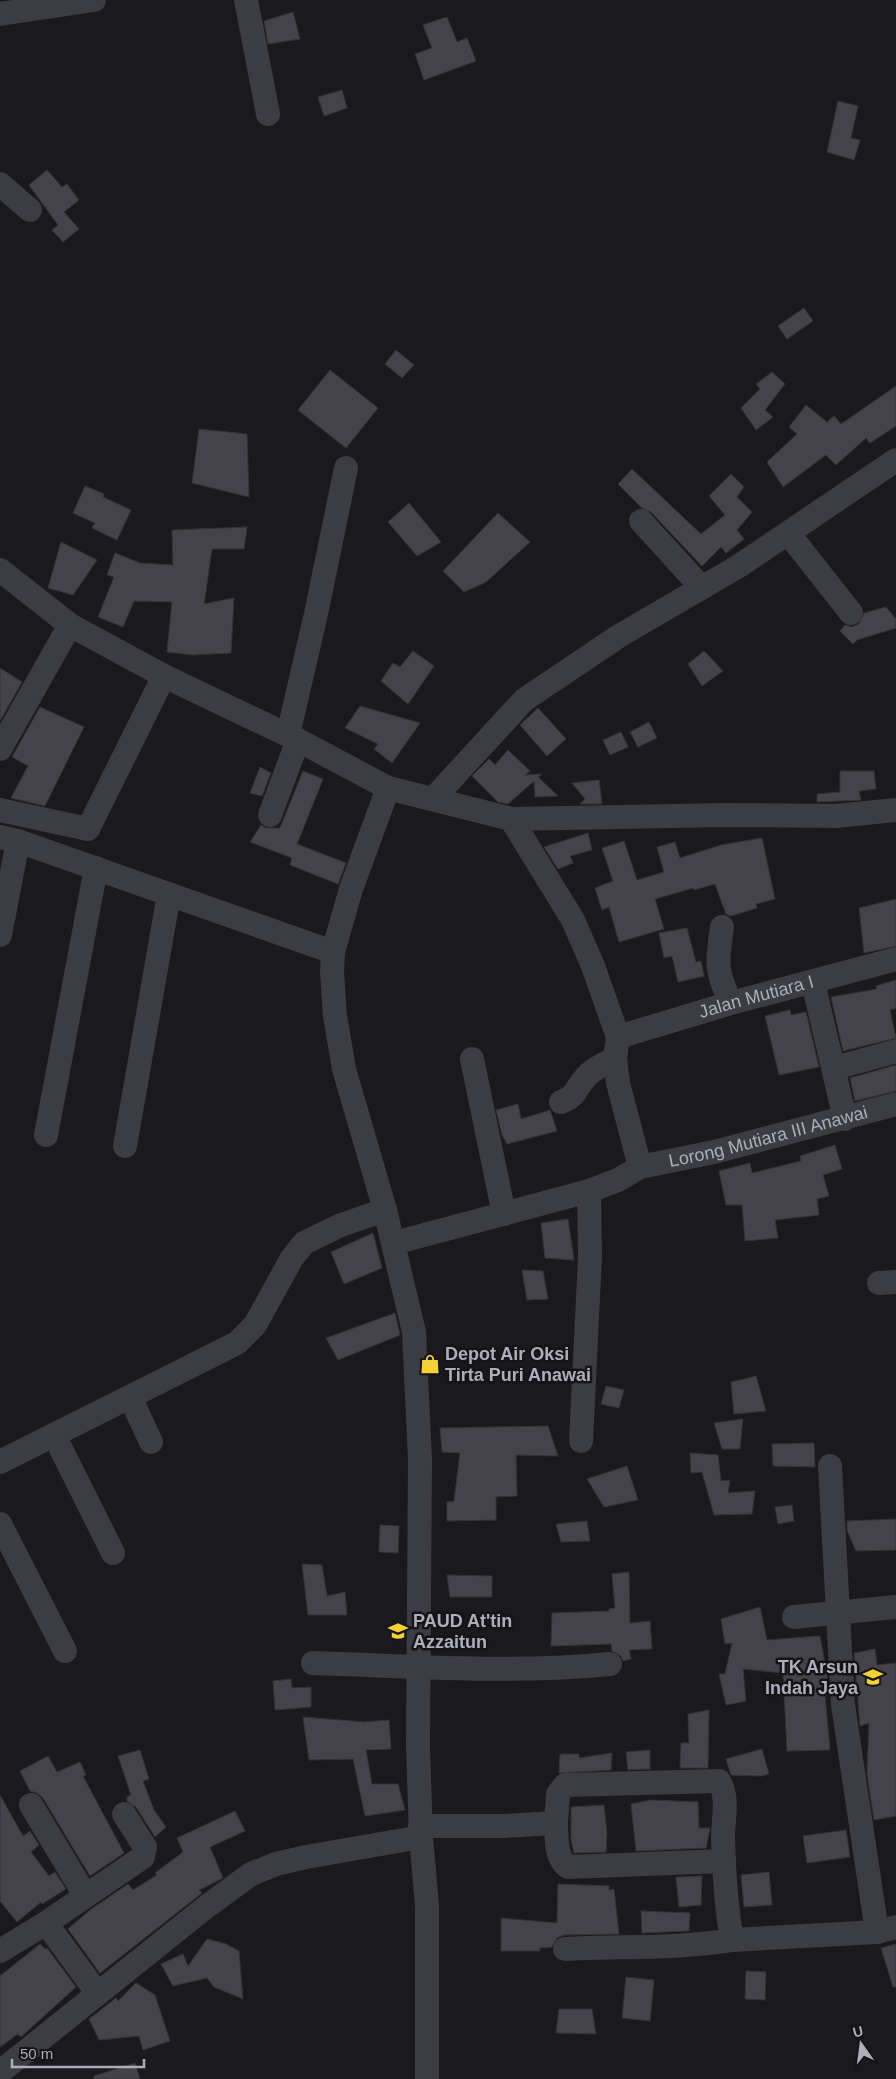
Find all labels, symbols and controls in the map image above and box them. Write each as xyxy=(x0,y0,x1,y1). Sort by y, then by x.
street label: Jalan Mutiara I xyxy=(696,971,816,1022)
street label: Lorong Mutiara III Anawai xyxy=(667,1102,870,1171)
place label: Depot Air Oksi Tirta Puri Anawai xyxy=(445,1344,591,1385)
shop icon: Depot Air Oksi Tirta Puri Anawai xyxy=(419,1353,441,1375)
place label: PAUD At'tin Azzaitun xyxy=(413,1611,512,1652)
school or university icon: PAUD At'tin Azzaitun xyxy=(387,1620,409,1642)
place label: TK Arsun Indah Jaya xyxy=(765,1657,859,1698)
school or university icon: TK Arsun Indah Jaya xyxy=(862,1666,884,1688)
north arrow xyxy=(836,2019,886,2069)
text: U xyxy=(851,2022,865,2040)
scale bar xyxy=(12,2036,145,2068)
text: 50 m xyxy=(20,2045,53,2062)

